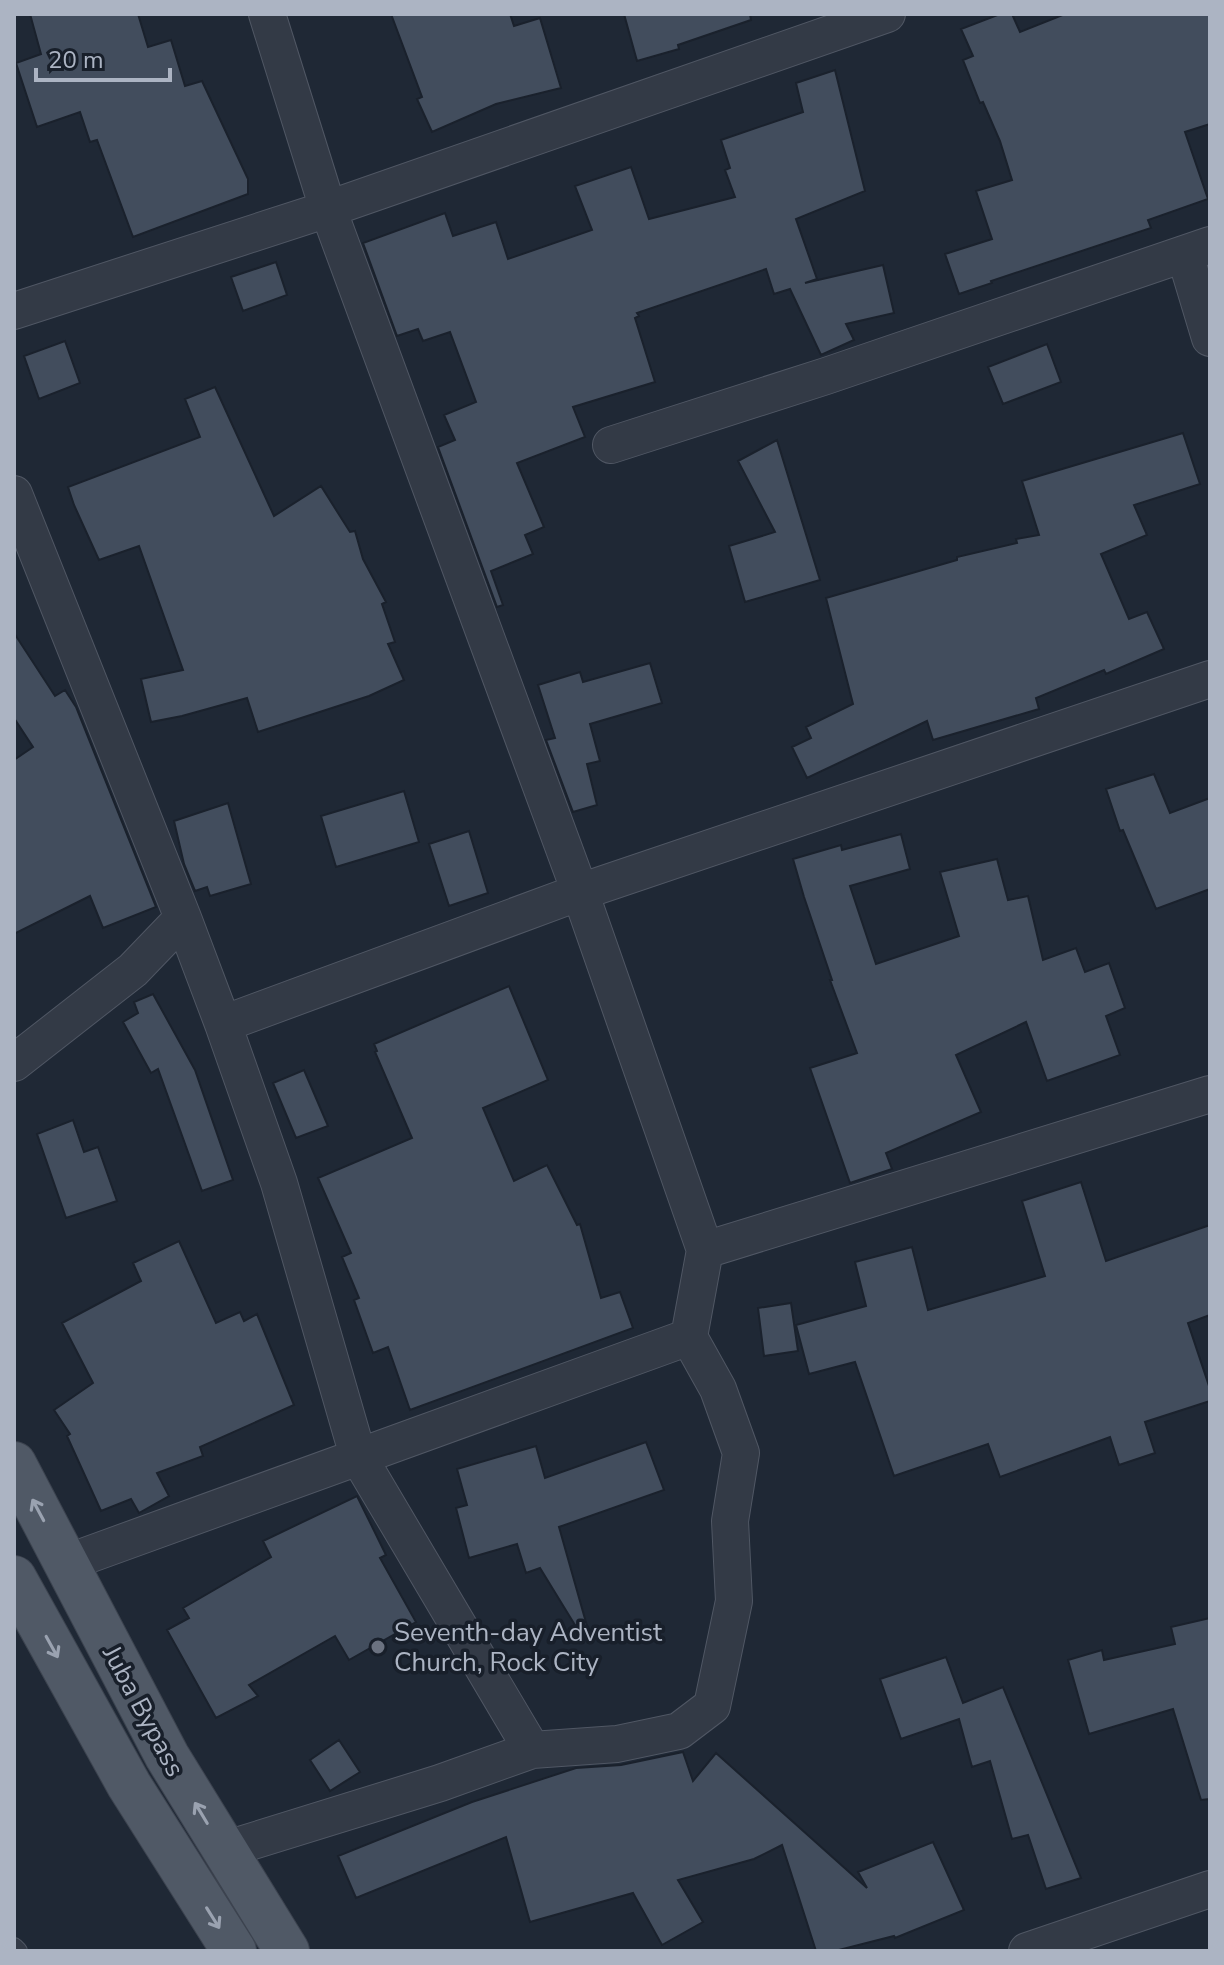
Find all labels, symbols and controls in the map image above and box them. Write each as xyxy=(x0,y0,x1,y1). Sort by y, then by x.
scale bar xyxy=(36,32,170,82)
text: 20 m xyxy=(48,44,104,76)
one-way arrow xyxy=(30,1499,46,1523)
place label: Seventh-day Adventist Church, Rock City xyxy=(394,1615,663,1680)
one-way arrow xyxy=(45,1634,60,1658)
marker: Seventh-day Adventist Church, Rock City xyxy=(369,1638,387,1656)
street label: Juba Bypass xyxy=(94,1639,193,1783)
one-way arrow xyxy=(193,1802,209,1825)
one-way arrow xyxy=(206,1906,222,1929)

